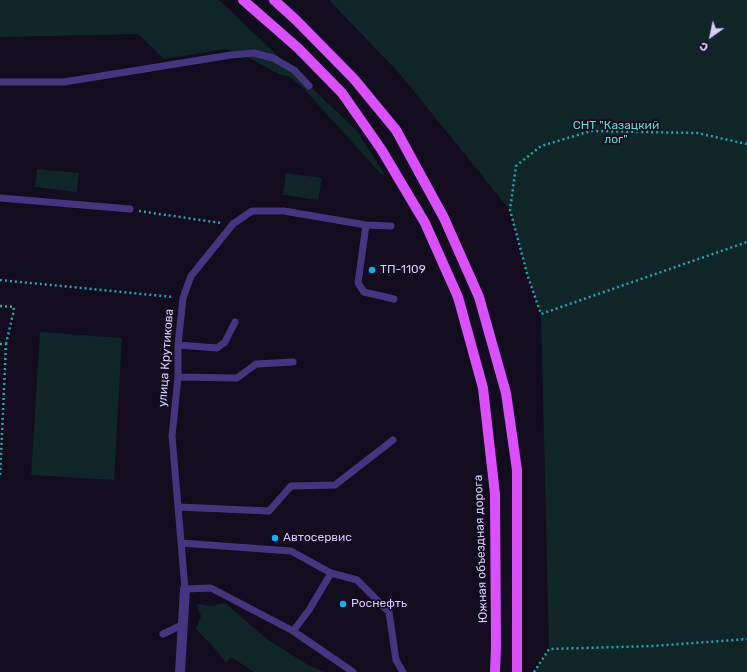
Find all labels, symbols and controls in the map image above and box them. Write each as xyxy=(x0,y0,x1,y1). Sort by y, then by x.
north arrow xyxy=(691,16,731,56)
text: С xyxy=(697,39,711,54)
park label: СНТ "Казацкий лог" xyxy=(573,119,659,147)
place label: ТП-1109 xyxy=(380,263,426,277)
marker: ТП-1109 xyxy=(367,265,377,275)
street label: улица Крутикова xyxy=(155,308,177,408)
street label: Южная объездная дорога xyxy=(471,475,491,623)
place label: Автосервис xyxy=(283,531,352,545)
marker: Автосервис xyxy=(270,533,280,543)
place label: Роснефть xyxy=(351,597,407,611)
marker: Роснефть xyxy=(338,599,348,609)

